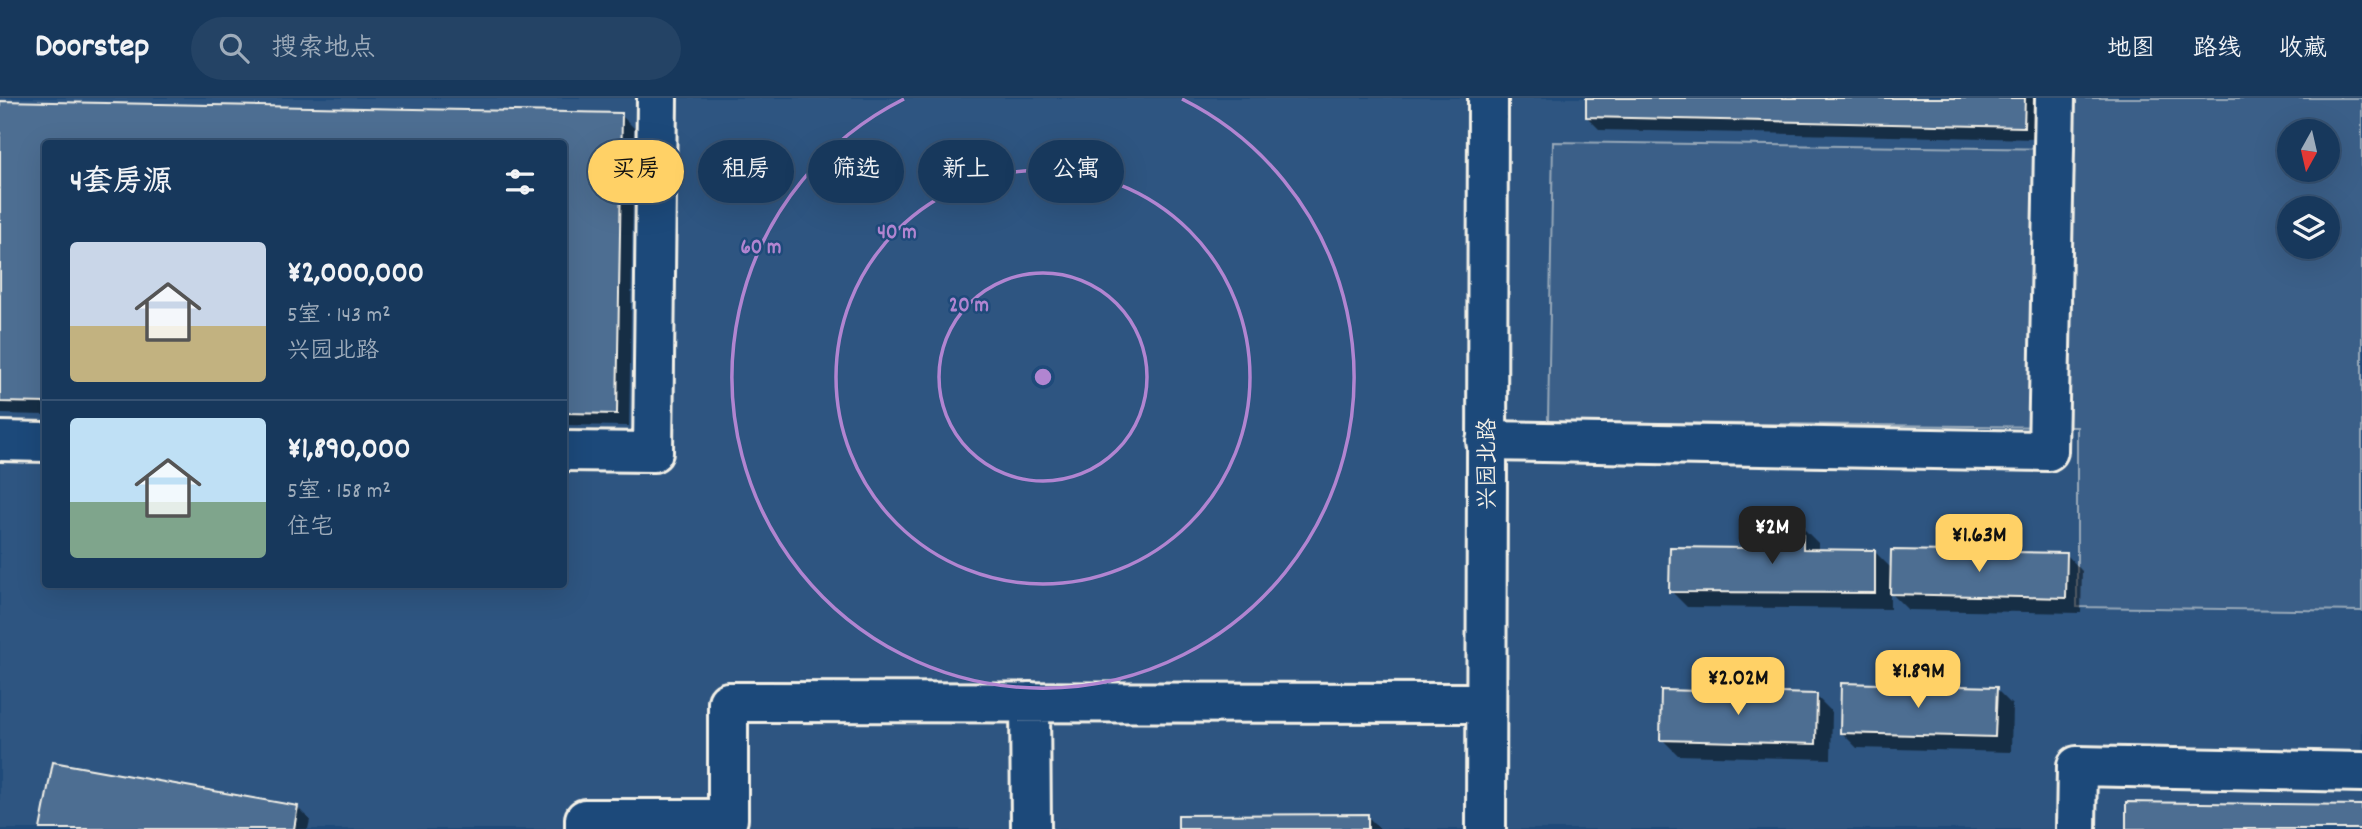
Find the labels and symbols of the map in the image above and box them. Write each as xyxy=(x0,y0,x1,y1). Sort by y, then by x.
north arrow xyxy=(2277,119,2340,182)
text: 40 m xyxy=(877,219,917,249)
text: 60 m xyxy=(741,234,781,264)
text: 20 m xyxy=(949,292,989,322)
centre of rings xyxy=(1031,365,1055,389)
street label: 兴园北路 xyxy=(1473,418,1506,510)
pin: ¥2M xyxy=(1738,506,1806,566)
pin: ¥1.63M xyxy=(1922,514,2036,574)
pin: ¥1.89M xyxy=(1861,650,1975,710)
pin: ¥2.02M xyxy=(1681,658,1795,717)

